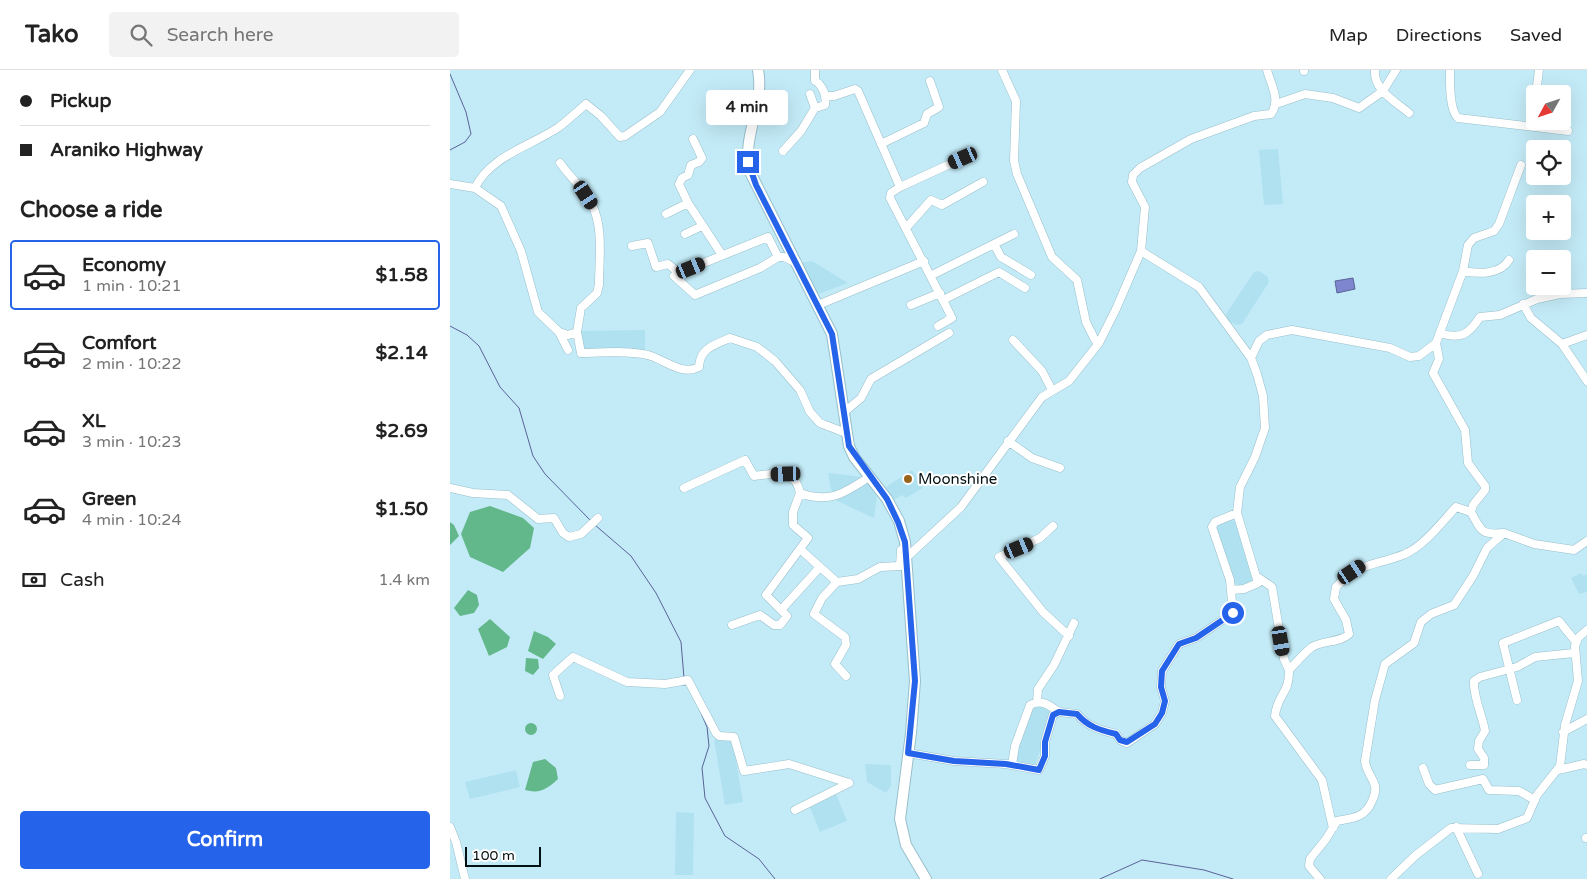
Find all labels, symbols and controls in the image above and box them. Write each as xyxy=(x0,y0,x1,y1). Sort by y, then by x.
search box xyxy=(109,12,459,57)
text: Tako xyxy=(25,20,79,49)
icon: search xyxy=(127,21,155,49)
text: Search here xyxy=(167,24,273,46)
text: Map xyxy=(1329,24,1368,46)
text: Directions xyxy=(1396,24,1482,46)
text: Saved xyxy=(1510,24,1562,46)
north arrow xyxy=(1526,85,1571,130)
map controls xyxy=(1526,85,1571,295)
callout: 4 min xyxy=(707,89,789,124)
text: Pickup xyxy=(50,90,111,112)
text: 4 min xyxy=(726,97,768,117)
text: Araniko Highway xyxy=(50,139,203,161)
button: locate xyxy=(1526,140,1571,185)
car xyxy=(946,145,979,171)
route end xyxy=(737,151,759,173)
car xyxy=(571,178,600,212)
button: + xyxy=(1526,195,1571,240)
text: Choose a ride xyxy=(20,197,163,223)
button: − xyxy=(1526,250,1571,295)
icon: car xyxy=(22,253,67,298)
text: Economy xyxy=(82,254,166,276)
car xyxy=(674,255,707,281)
text: $1.58 xyxy=(376,264,428,286)
text: 1 min · 10:21 xyxy=(82,276,181,296)
icon: car xyxy=(22,331,67,376)
text: Comfort xyxy=(82,332,156,354)
text: $2.14 xyxy=(376,342,428,364)
text: 2 min · 10:22 xyxy=(82,354,181,374)
icon: car xyxy=(22,409,67,454)
text: XL xyxy=(82,410,106,432)
text: $2.69 xyxy=(376,420,428,442)
text: 3 min · 10:23 xyxy=(82,432,181,452)
car xyxy=(770,466,801,482)
place label: Moonshine xyxy=(918,470,997,488)
marker: Moonshine xyxy=(902,473,914,485)
icon: car xyxy=(22,487,67,532)
text: Green xyxy=(82,488,136,510)
text: $1.50 xyxy=(376,498,428,520)
text: 4 min · 10:24 xyxy=(82,510,181,530)
car xyxy=(1002,535,1035,561)
car xyxy=(1335,557,1368,587)
icon: cash xyxy=(20,566,48,594)
text: Cash xyxy=(60,569,105,591)
text: 1.4 km xyxy=(378,570,430,590)
route start xyxy=(1222,602,1244,624)
car xyxy=(1271,625,1290,657)
button: Confirm xyxy=(20,811,430,869)
scale bar xyxy=(465,844,541,867)
text: 100 m xyxy=(472,847,515,864)

